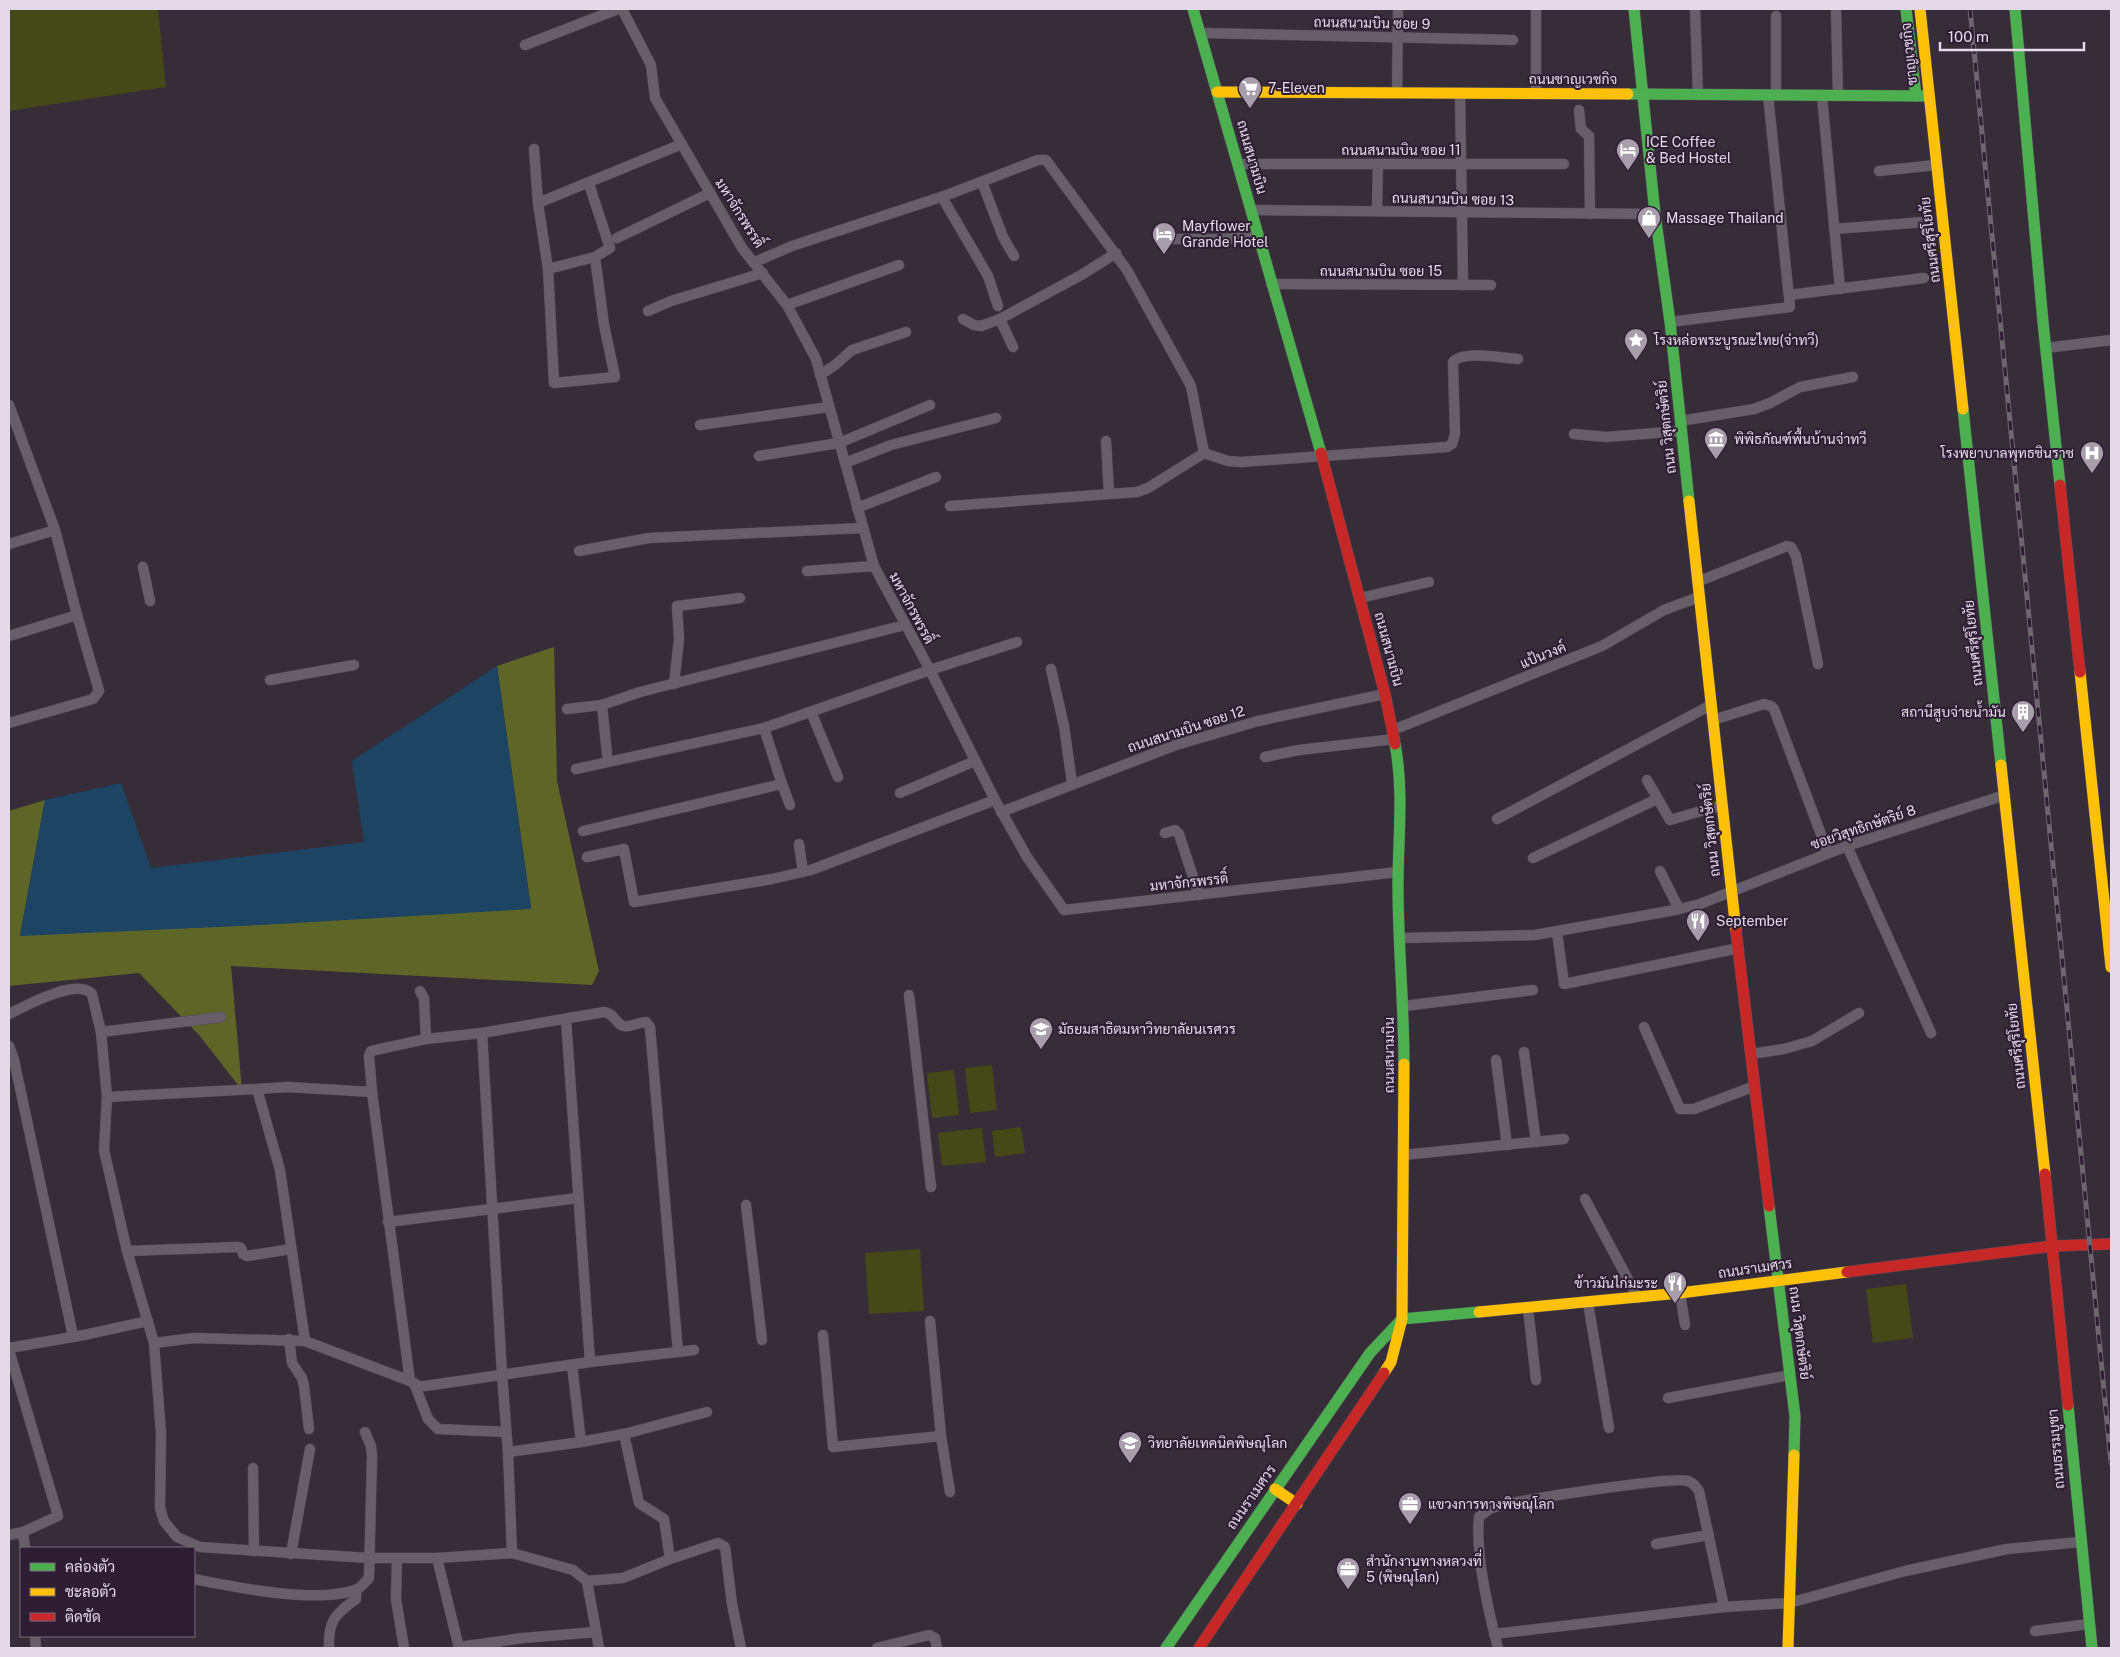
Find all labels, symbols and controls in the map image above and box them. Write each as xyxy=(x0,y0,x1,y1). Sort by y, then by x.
street label: ถนนสนามบิน ซอย 9 xyxy=(1313,14,1431,32)
scale bar xyxy=(1940,20,2084,52)
street label: ชาญเวชกิจ xyxy=(1898,22,1921,86)
text: 100 m xyxy=(1948,28,1989,45)
street label: ถนนชาญเวชกิจ xyxy=(1529,71,1617,88)
supermarket icon: 7-Eleven xyxy=(1237,75,1263,109)
place label: 7-Eleven xyxy=(1268,80,1325,96)
street label: ถนนสนามบิน xyxy=(1234,118,1270,196)
place label: ICE Coffee & Bed Hostel xyxy=(1646,134,1731,166)
hotel icon: ICE Coffee & Bed Hostel xyxy=(1615,137,1641,171)
street label: ถนนสนามบิน ซอย 11 xyxy=(1341,142,1461,158)
street label: มหาจักรพรรดิ์ xyxy=(712,173,771,251)
street label: ถนนสนามบิน ซอย 13 xyxy=(1392,190,1515,208)
street label: ถนนศรีสุริโยทัย xyxy=(1916,196,1945,284)
shop icon: Massage Thailand xyxy=(1636,205,1662,239)
place label: Massage Thailand xyxy=(1666,210,1784,226)
place label: Mayflower Grande Hotel xyxy=(1182,218,1269,250)
hotel icon: Mayflower Grande Hotel xyxy=(1151,221,1177,255)
street label: ถนนสนามบิน ซอย 15 xyxy=(1320,263,1442,279)
place icon: โรงหล่อพระบูรณะไทย(จ่าทวี) xyxy=(1623,327,1649,361)
place label: โรงหล่อพระบูรณะไทย(จ่าทวี) xyxy=(1653,331,1819,350)
street label: ถนน วิสุตกษัตริย์ xyxy=(1652,379,1681,475)
museum icon: พิพิธภัณฑ์พื้นบ้านจ่าทวี xyxy=(1703,426,1729,460)
place label: พิพิธภัณฑ์พื้นบ้านจ่าทวี xyxy=(1734,427,1867,447)
hospital icon: โรงพยาบาลพุทธชินราช xyxy=(2079,440,2105,474)
place label: โรงพยาบาลพุทธชินราช xyxy=(1939,445,2074,463)
street label: มหาจักรพรรดิ์ xyxy=(886,567,941,647)
street label: ถนนศรีสุริโยทัย xyxy=(1960,599,1987,687)
street label: ถนนสนามบิน xyxy=(1371,610,1407,688)
street label: แป้นวงค์ xyxy=(1517,638,1568,671)
building icon: สถานีสูบจ่ายน้ำมัน xyxy=(2010,699,2036,733)
place label: สถานีสูบจ่ายน้ำมัน xyxy=(1901,700,2006,722)
street label: ถนนสนามบิน ซอย 12 xyxy=(1125,703,1247,755)
street label: ถนน วิสุตกษัตริย์ xyxy=(1696,782,1725,878)
street label: ซอยวิสุทธิกษัตริย์ 8 xyxy=(1808,801,1918,854)
street label: มหาจักรพรรดิ์ xyxy=(1149,866,1229,894)
restaurant icon: September xyxy=(1685,908,1711,942)
place label: September xyxy=(1716,913,1788,929)
street label: ถนนศรีสุริโยทัย xyxy=(2003,1002,2030,1090)
school or university icon: มัธยมสาธิตมหาวิทยาลัยนเรศวร xyxy=(1028,1016,1054,1050)
street label: ถนนสนามบิน xyxy=(1381,1017,1397,1093)
place label: มัธยมสาธิตมหาวิทยาลัยนเรศวร xyxy=(1058,1021,1236,1037)
street label: ถนนราเมศวร xyxy=(1717,1255,1793,1281)
restaurant icon: ข้าวมันไก่มะระ xyxy=(1662,1270,1688,1304)
place label: ข้าวมันไก่มะระ xyxy=(1574,1274,1658,1291)
street label: ถนน วิสุตกษัตริย์ xyxy=(1784,1285,1815,1381)
street label: ถนนธรรมบูชา xyxy=(2045,1408,2069,1490)
school or university icon: วิทยาลัยเทคนิคพิษณุโลก xyxy=(1117,1430,1143,1464)
place label: วิทยาลัยเทคนิคพิษณุโลก xyxy=(1147,1435,1287,1453)
street label: ถนนราเมศวร xyxy=(1223,1462,1279,1532)
office icon: แขวงการทางพิษณุโลก xyxy=(1397,1491,1423,1525)
place label: แขวงการทางพิษณุโลก xyxy=(1428,1496,1555,1514)
legend xyxy=(20,1547,195,1637)
place label: สำนักงานทางหลวงที่ 5 (พิษณุโลก) xyxy=(1366,1549,1482,1587)
office icon: สำนักงานทางหลวงที่ 5 (พิษณุโลก) xyxy=(1335,1556,1361,1590)
text: คล่องตัว xyxy=(65,1557,115,1575)
text: ชะลอตัว xyxy=(65,1583,116,1600)
text: ติดขัด xyxy=(65,1608,101,1625)

